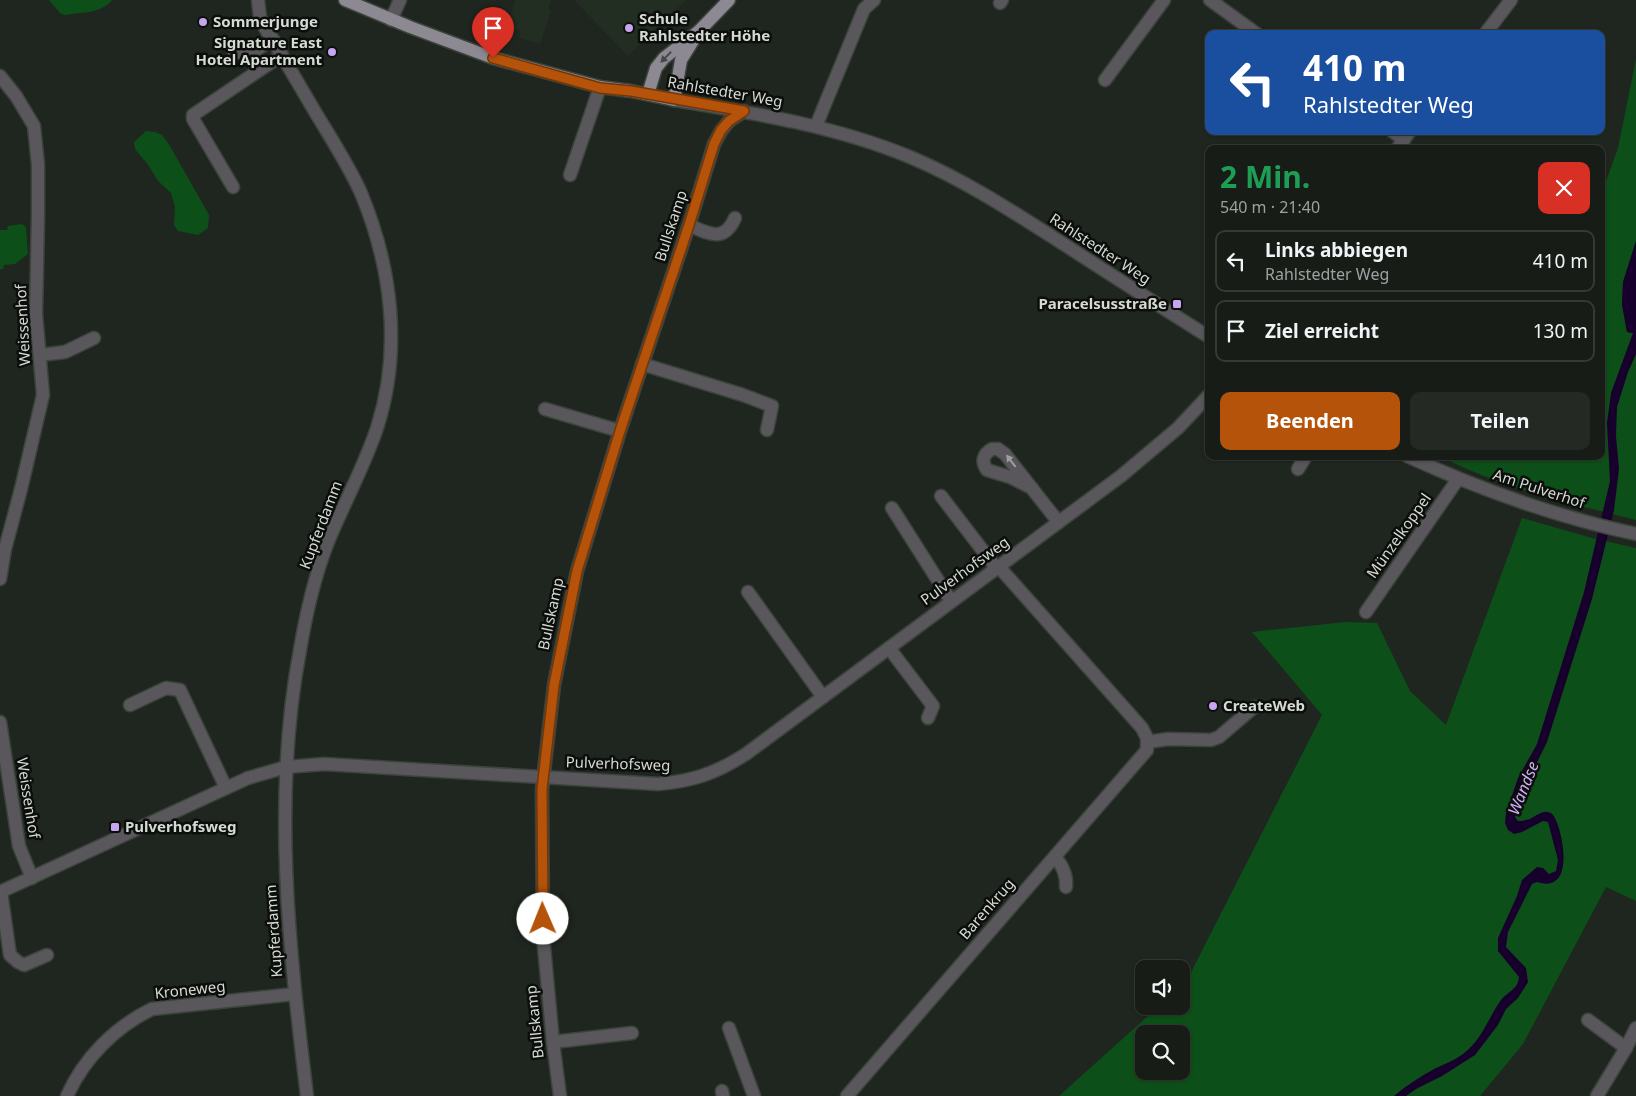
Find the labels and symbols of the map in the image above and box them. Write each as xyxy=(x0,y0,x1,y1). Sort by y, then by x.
pin xyxy=(472,7,514,58)
place label: Schule Rahlstedter Höhe xyxy=(639,8,770,45)
place label: Sommerjunge xyxy=(213,11,318,31)
marker: Sommerjunge xyxy=(197,16,209,28)
marker: Schule Rahlstedter Höhe xyxy=(623,22,635,34)
place label: Signature East Hotel Apartment xyxy=(195,32,322,69)
marker: Signature East Hotel Apartment xyxy=(326,46,338,58)
one-way arrow xyxy=(660,51,672,63)
street label: Rahlstedter Weg xyxy=(666,71,784,111)
street label: Bullskamp xyxy=(649,188,691,264)
street label: Rahlstedter Weg xyxy=(1046,208,1155,288)
street label: Weissenhof xyxy=(10,283,34,366)
place label: Paracelsusstraße xyxy=(1038,293,1167,313)
marker: Paracelsusstraße xyxy=(1171,298,1183,310)
one-way arrow xyxy=(1005,455,1016,468)
street label: Am Pulverhof xyxy=(1491,464,1589,513)
street label: Kupferdamm xyxy=(294,478,346,572)
street label: Münzelkoppel xyxy=(1361,489,1435,582)
street label: Pulverhofsweg xyxy=(916,531,1013,609)
street label: Bullskamp xyxy=(533,576,567,652)
place label: CreateWeb xyxy=(1223,695,1305,715)
marker: CreateWeb xyxy=(1207,700,1219,712)
street label: Pulverhofsweg xyxy=(565,751,671,775)
street label: Weissenhof xyxy=(13,756,45,841)
water label: Wandse xyxy=(1502,758,1544,818)
place label: Pulverhofsweg xyxy=(125,816,237,836)
marker: Pulverhofsweg xyxy=(109,821,121,833)
street label: Barenkrug xyxy=(954,874,1018,943)
street label: Kupferdamm xyxy=(260,884,286,978)
position arrow xyxy=(516,892,568,944)
street label: Kroneweg xyxy=(153,975,226,1003)
street label: Bullskamp xyxy=(520,984,548,1060)

